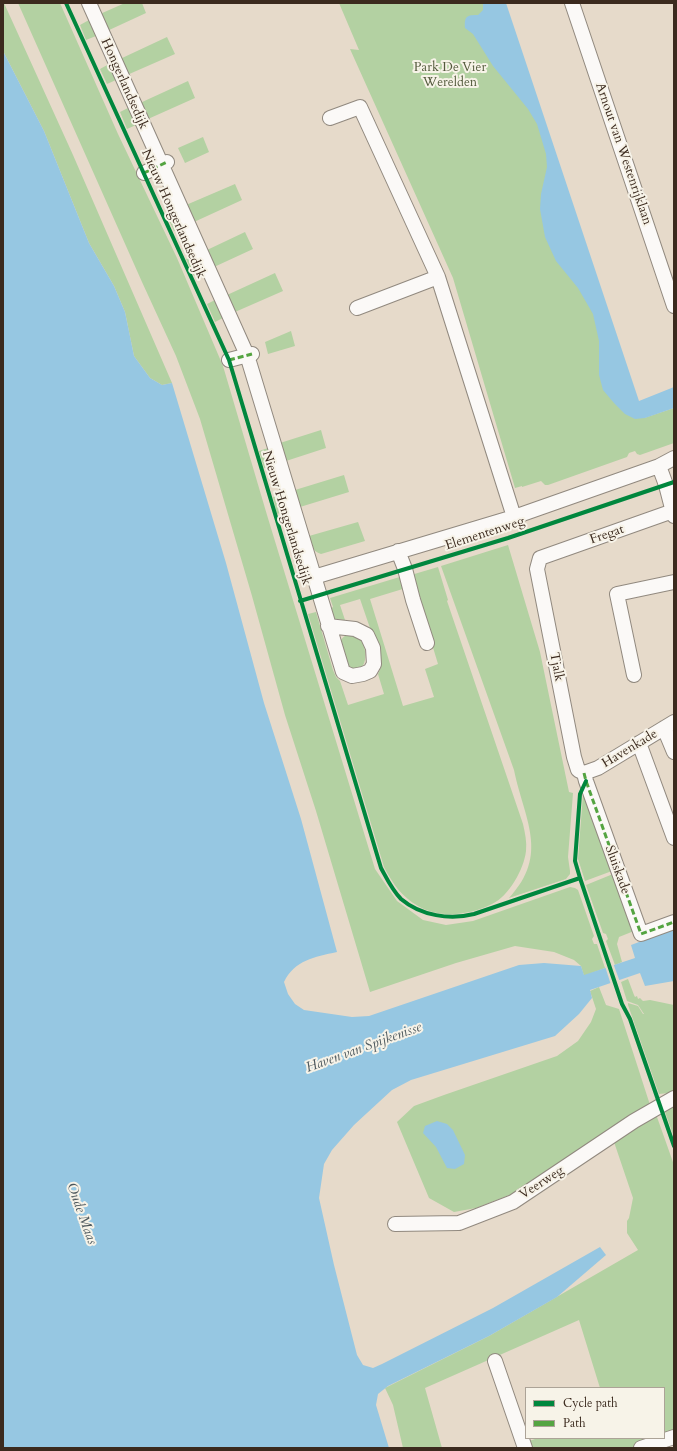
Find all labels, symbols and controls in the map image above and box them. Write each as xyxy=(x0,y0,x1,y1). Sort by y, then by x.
street label: Hongerlandsedijk xyxy=(97,36,151,132)
park label: Park De Vier Werelden xyxy=(414,60,486,91)
street label: Arnout van Westenrijklaan xyxy=(591,81,655,227)
street label: Nieuw Hongerlandsedijk xyxy=(137,147,209,281)
street label: Nieuw Hongerlandsedijk xyxy=(258,449,314,587)
street label: Elementenweg xyxy=(443,514,527,554)
street label: Fregat xyxy=(588,522,626,548)
street label: Tjalk xyxy=(546,651,566,683)
street label: Havenkade xyxy=(600,726,660,772)
street label: Sluiskade xyxy=(601,844,633,896)
water label: Haven van Spijkenisse xyxy=(304,1019,424,1077)
street label: Veerweg xyxy=(517,1163,567,1203)
water label: Oude Maas xyxy=(62,1181,100,1247)
legend xyxy=(525,1387,665,1439)
text: Cycle path xyxy=(563,1395,618,1411)
text: Path xyxy=(563,1415,586,1431)

